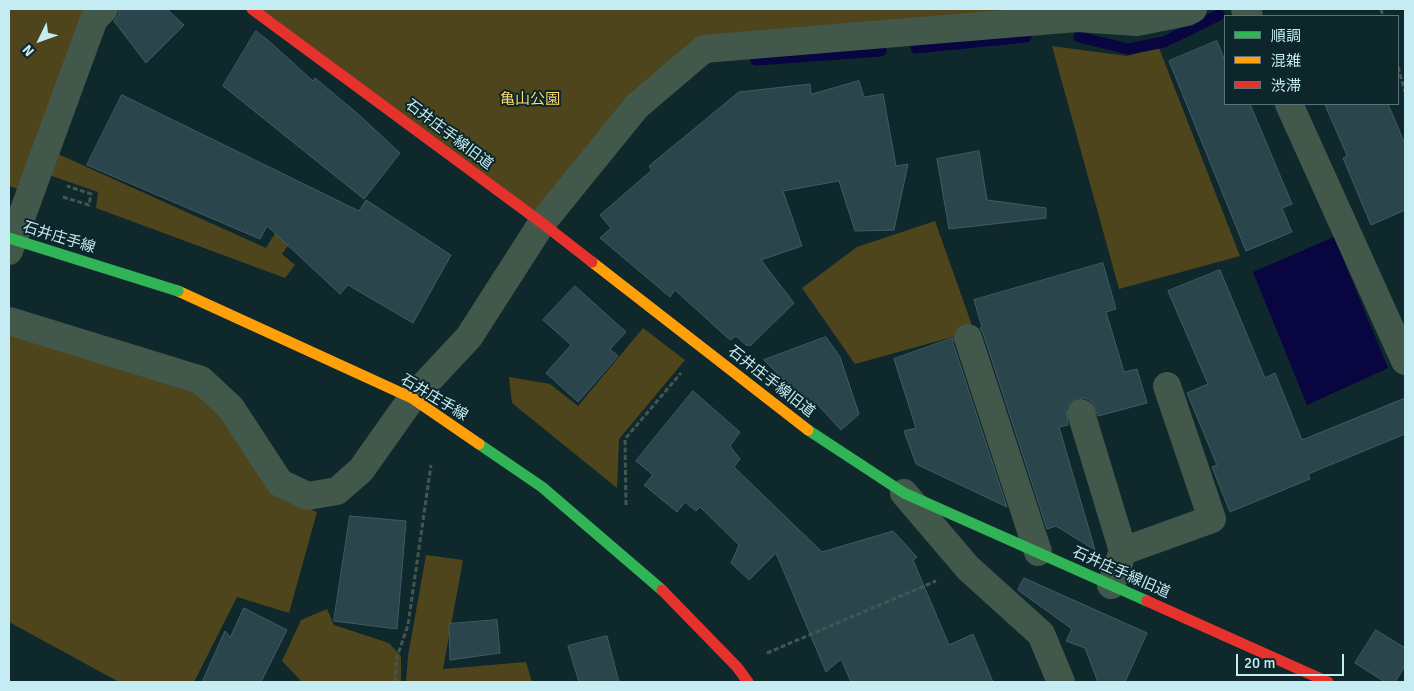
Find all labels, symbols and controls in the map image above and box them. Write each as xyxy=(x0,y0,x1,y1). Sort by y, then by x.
north arrow xyxy=(15,15,65,65)
legend xyxy=(1224,15,1399,105)
text: 順調 xyxy=(1271,27,1301,45)
text: N xyxy=(19,41,38,60)
text: 混雑 xyxy=(1271,52,1301,70)
text: 渋滞 xyxy=(1271,77,1301,95)
park label: 亀山公園 xyxy=(500,91,560,109)
street label: 石井庄手線旧道 xyxy=(402,96,496,174)
street label: 石井庄手線 xyxy=(21,218,97,258)
street label: 石井庄手線旧道 xyxy=(724,343,818,421)
street label: 石井庄手線 xyxy=(397,371,471,425)
street label: 石井庄手線旧道 xyxy=(1069,543,1173,603)
scale bar xyxy=(1239,644,1346,676)
text: 20 m xyxy=(1244,654,1275,672)

